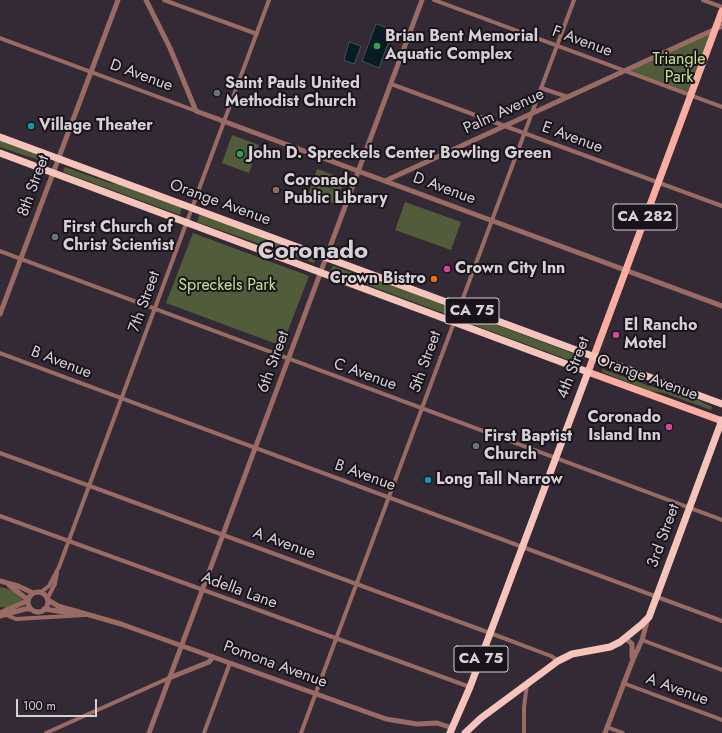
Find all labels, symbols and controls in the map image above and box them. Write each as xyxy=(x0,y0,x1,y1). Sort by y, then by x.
street label: F Avenue xyxy=(549,22,615,62)
place label: Brian Bent Memorial Aquatic Complex xyxy=(385,27,538,65)
marker: Brian Bent Memorial Aquatic Complex xyxy=(372,41,382,51)
park label: Triangle Park xyxy=(653,50,705,88)
street label: D Avenue xyxy=(107,56,175,96)
place label: Saint Pauls United Methodist Church xyxy=(225,74,360,112)
street label: Palm Avenue xyxy=(461,85,547,139)
marker: Saint Pauls United Methodist Church xyxy=(212,88,222,98)
place label: Village Theater xyxy=(39,116,153,136)
street label: E Avenue xyxy=(539,118,605,158)
marker: Village Theater xyxy=(26,121,36,131)
place label: John D. Spreckels Center Bowling Green xyxy=(248,144,551,164)
marker: John D. Spreckels Center Bowling Green xyxy=(235,149,245,159)
street label: 8th Street xyxy=(14,153,54,219)
street label: D Avenue xyxy=(410,169,478,209)
place label: Coronado Public Library xyxy=(284,171,387,209)
street label: Orange Avenue xyxy=(167,176,273,230)
marker: Coronado Public Library xyxy=(271,185,281,195)
road number: CA 282 xyxy=(613,204,677,230)
place label: First Church of Christ Scientist xyxy=(63,218,174,256)
marker: First Church of Christ Scientist xyxy=(50,232,60,242)
district label: Coronado xyxy=(258,238,368,266)
place label: Crown City Inn xyxy=(455,259,565,279)
marker: Crown City Inn xyxy=(442,264,452,274)
street label: 7th Street xyxy=(125,269,165,335)
place label: Crown Bistro xyxy=(330,269,426,289)
marker: Crown Bistro xyxy=(429,274,439,284)
park label: Spreckels Park xyxy=(178,276,276,296)
road number: CA 75 xyxy=(445,298,499,324)
place label: El Rancho Motel xyxy=(624,316,697,354)
street label: 6th Street xyxy=(254,328,294,396)
street label: 5th Street xyxy=(406,329,446,395)
marker: El Rancho Motel xyxy=(611,330,621,340)
street label: 4th Street xyxy=(553,334,595,402)
street label: B Avenue xyxy=(28,343,94,383)
street label: Orange Avenue xyxy=(594,351,700,405)
street label: C Avenue xyxy=(331,355,399,395)
place label: Coronado Island Inn xyxy=(587,408,661,446)
marker: Coronado Island Inn xyxy=(664,422,674,432)
place label: First Baptist Church xyxy=(484,427,572,465)
marker: First Baptist Church xyxy=(471,441,481,451)
street label: B Avenue xyxy=(332,456,398,496)
place label: Long Tall Narrow xyxy=(436,470,563,490)
marker: Long Tall Narrow xyxy=(423,475,433,485)
street label: 3rd Street xyxy=(644,502,684,570)
street label: A Avenue xyxy=(250,524,318,564)
street label: Adella Lane xyxy=(198,568,280,614)
street label: Pomona Avenue xyxy=(221,637,329,693)
road number: CA 75 xyxy=(454,646,508,672)
street label: A Avenue xyxy=(643,670,711,710)
scale bar xyxy=(18,691,99,717)
text: 100 m xyxy=(23,697,56,715)

